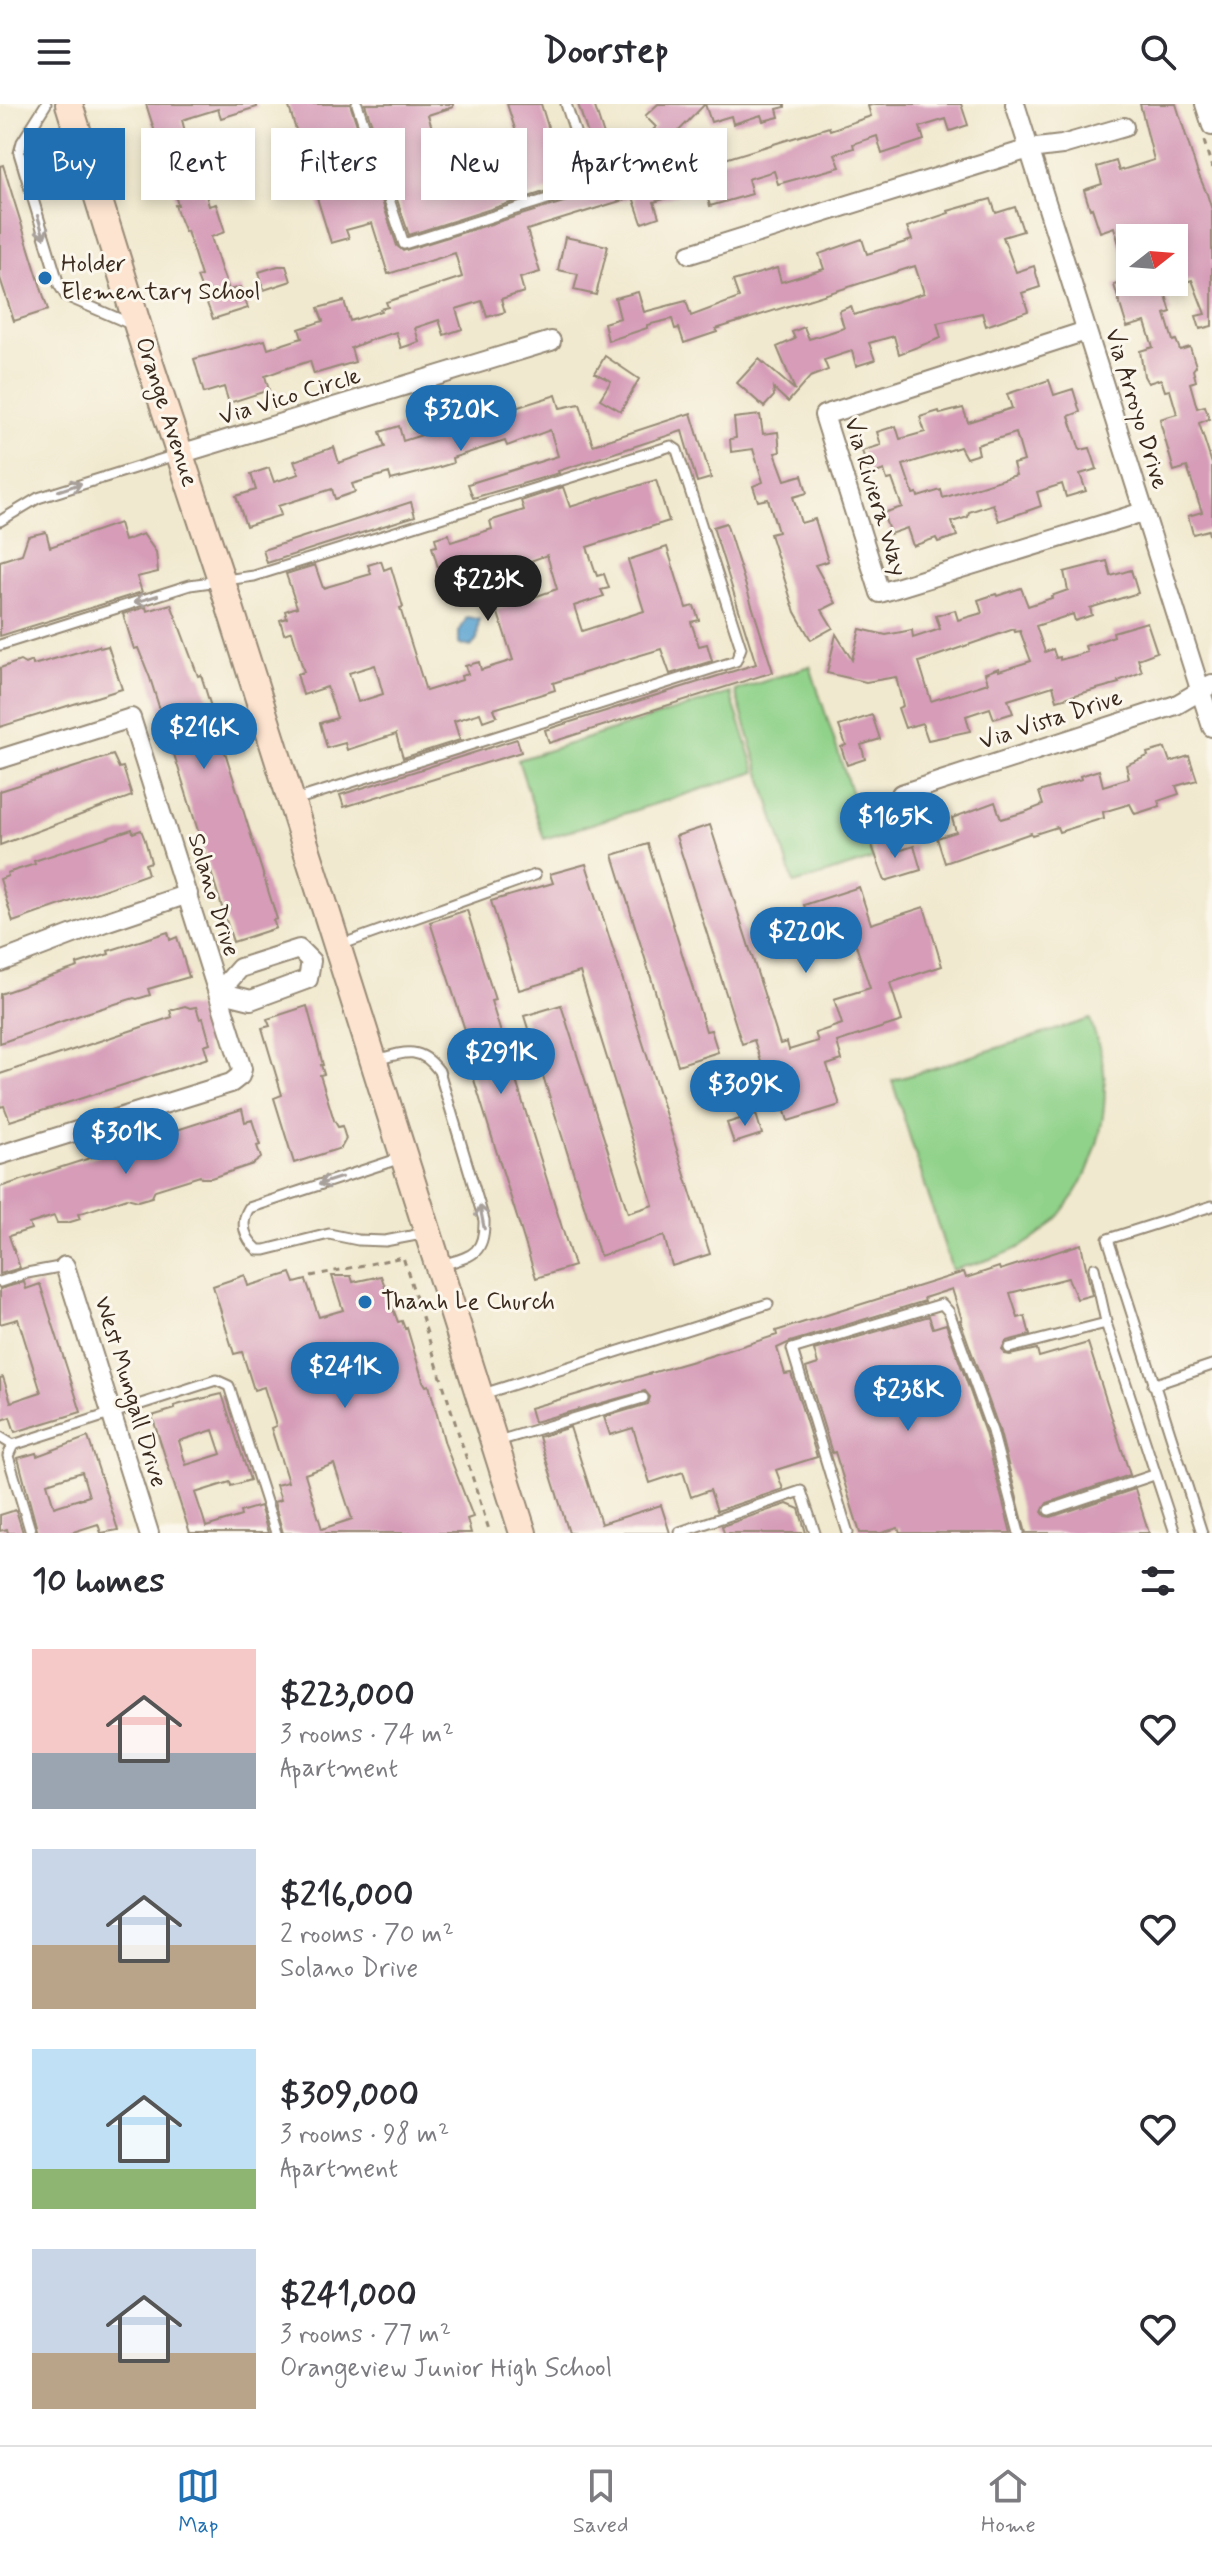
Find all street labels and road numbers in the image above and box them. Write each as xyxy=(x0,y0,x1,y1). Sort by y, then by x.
street label: Via Arroyo Drive xyxy=(1097,325,1175,493)
street label: Orange Avenue xyxy=(125,333,205,491)
street label: Via Vico Circle xyxy=(215,361,365,433)
street label: Via Riviera Way xyxy=(836,414,914,580)
street label: Via Vista Drive xyxy=(976,682,1126,758)
street label: Solano Drive xyxy=(180,829,246,961)
street label: West Mungall Drive xyxy=(84,1293,174,1492)

